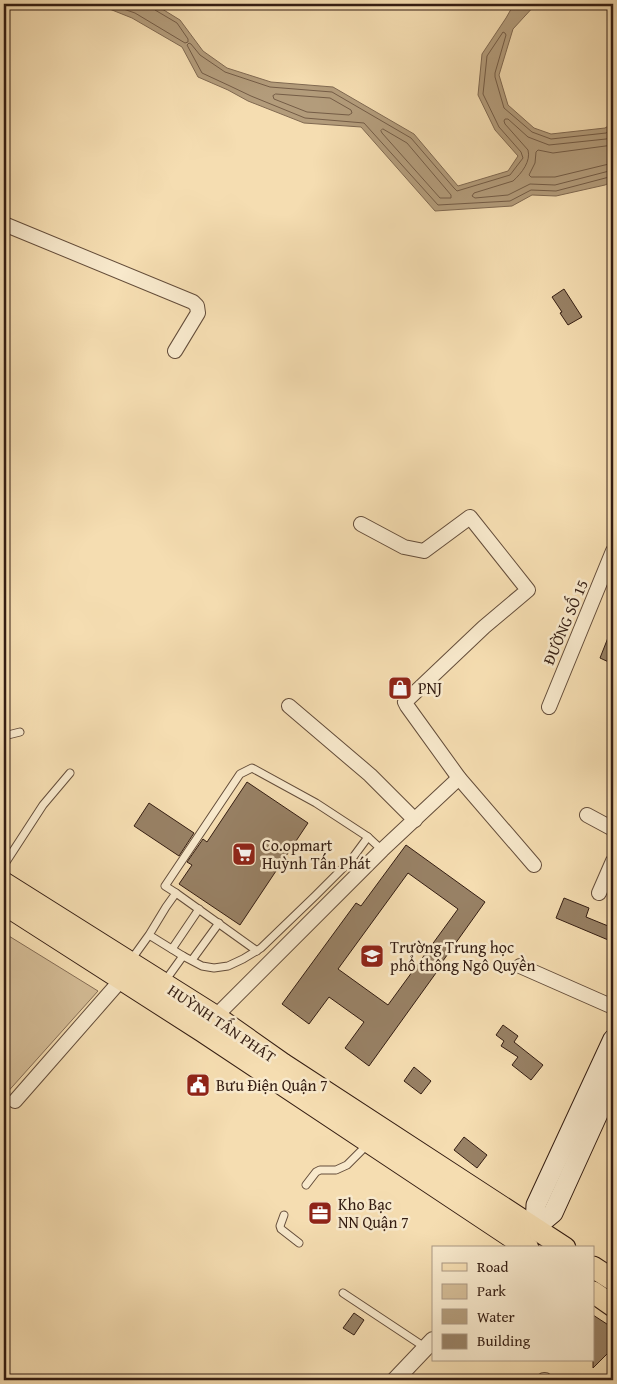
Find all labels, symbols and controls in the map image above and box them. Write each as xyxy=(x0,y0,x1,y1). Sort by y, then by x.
street label: ĐƯỜNG SỐ 15 xyxy=(535,575,594,668)
shop icon: PNJ xyxy=(387,675,413,701)
place label: PNJ xyxy=(418,676,442,700)
place label: Co.opmart Huỳnh Tấn Phát xyxy=(262,833,371,875)
supermarket icon: Co.opmart Huỳnh Tấn Phát xyxy=(231,841,257,867)
place label: Trường Trung học phổ thông Ngô Quyền xyxy=(390,935,536,977)
school or university icon: Trường Trung học phổ thông Ngô Quyền xyxy=(359,943,385,969)
street label: HUỲNH TẤN PHÁT xyxy=(163,977,281,1068)
public building icon: Bưu Điện Quận 7 xyxy=(185,1072,211,1098)
place label: Bưu Điện Quận 7 xyxy=(216,1073,328,1097)
place label: Kho Bạc NN Quận 7 xyxy=(338,1192,409,1234)
office icon: Kho Bạc NN Quận 7 xyxy=(307,1200,333,1226)
legend xyxy=(432,1246,594,1362)
text: Road xyxy=(477,1256,508,1277)
text: Park xyxy=(477,1280,506,1301)
text: Water xyxy=(477,1306,515,1327)
text: Building xyxy=(477,1330,531,1351)

